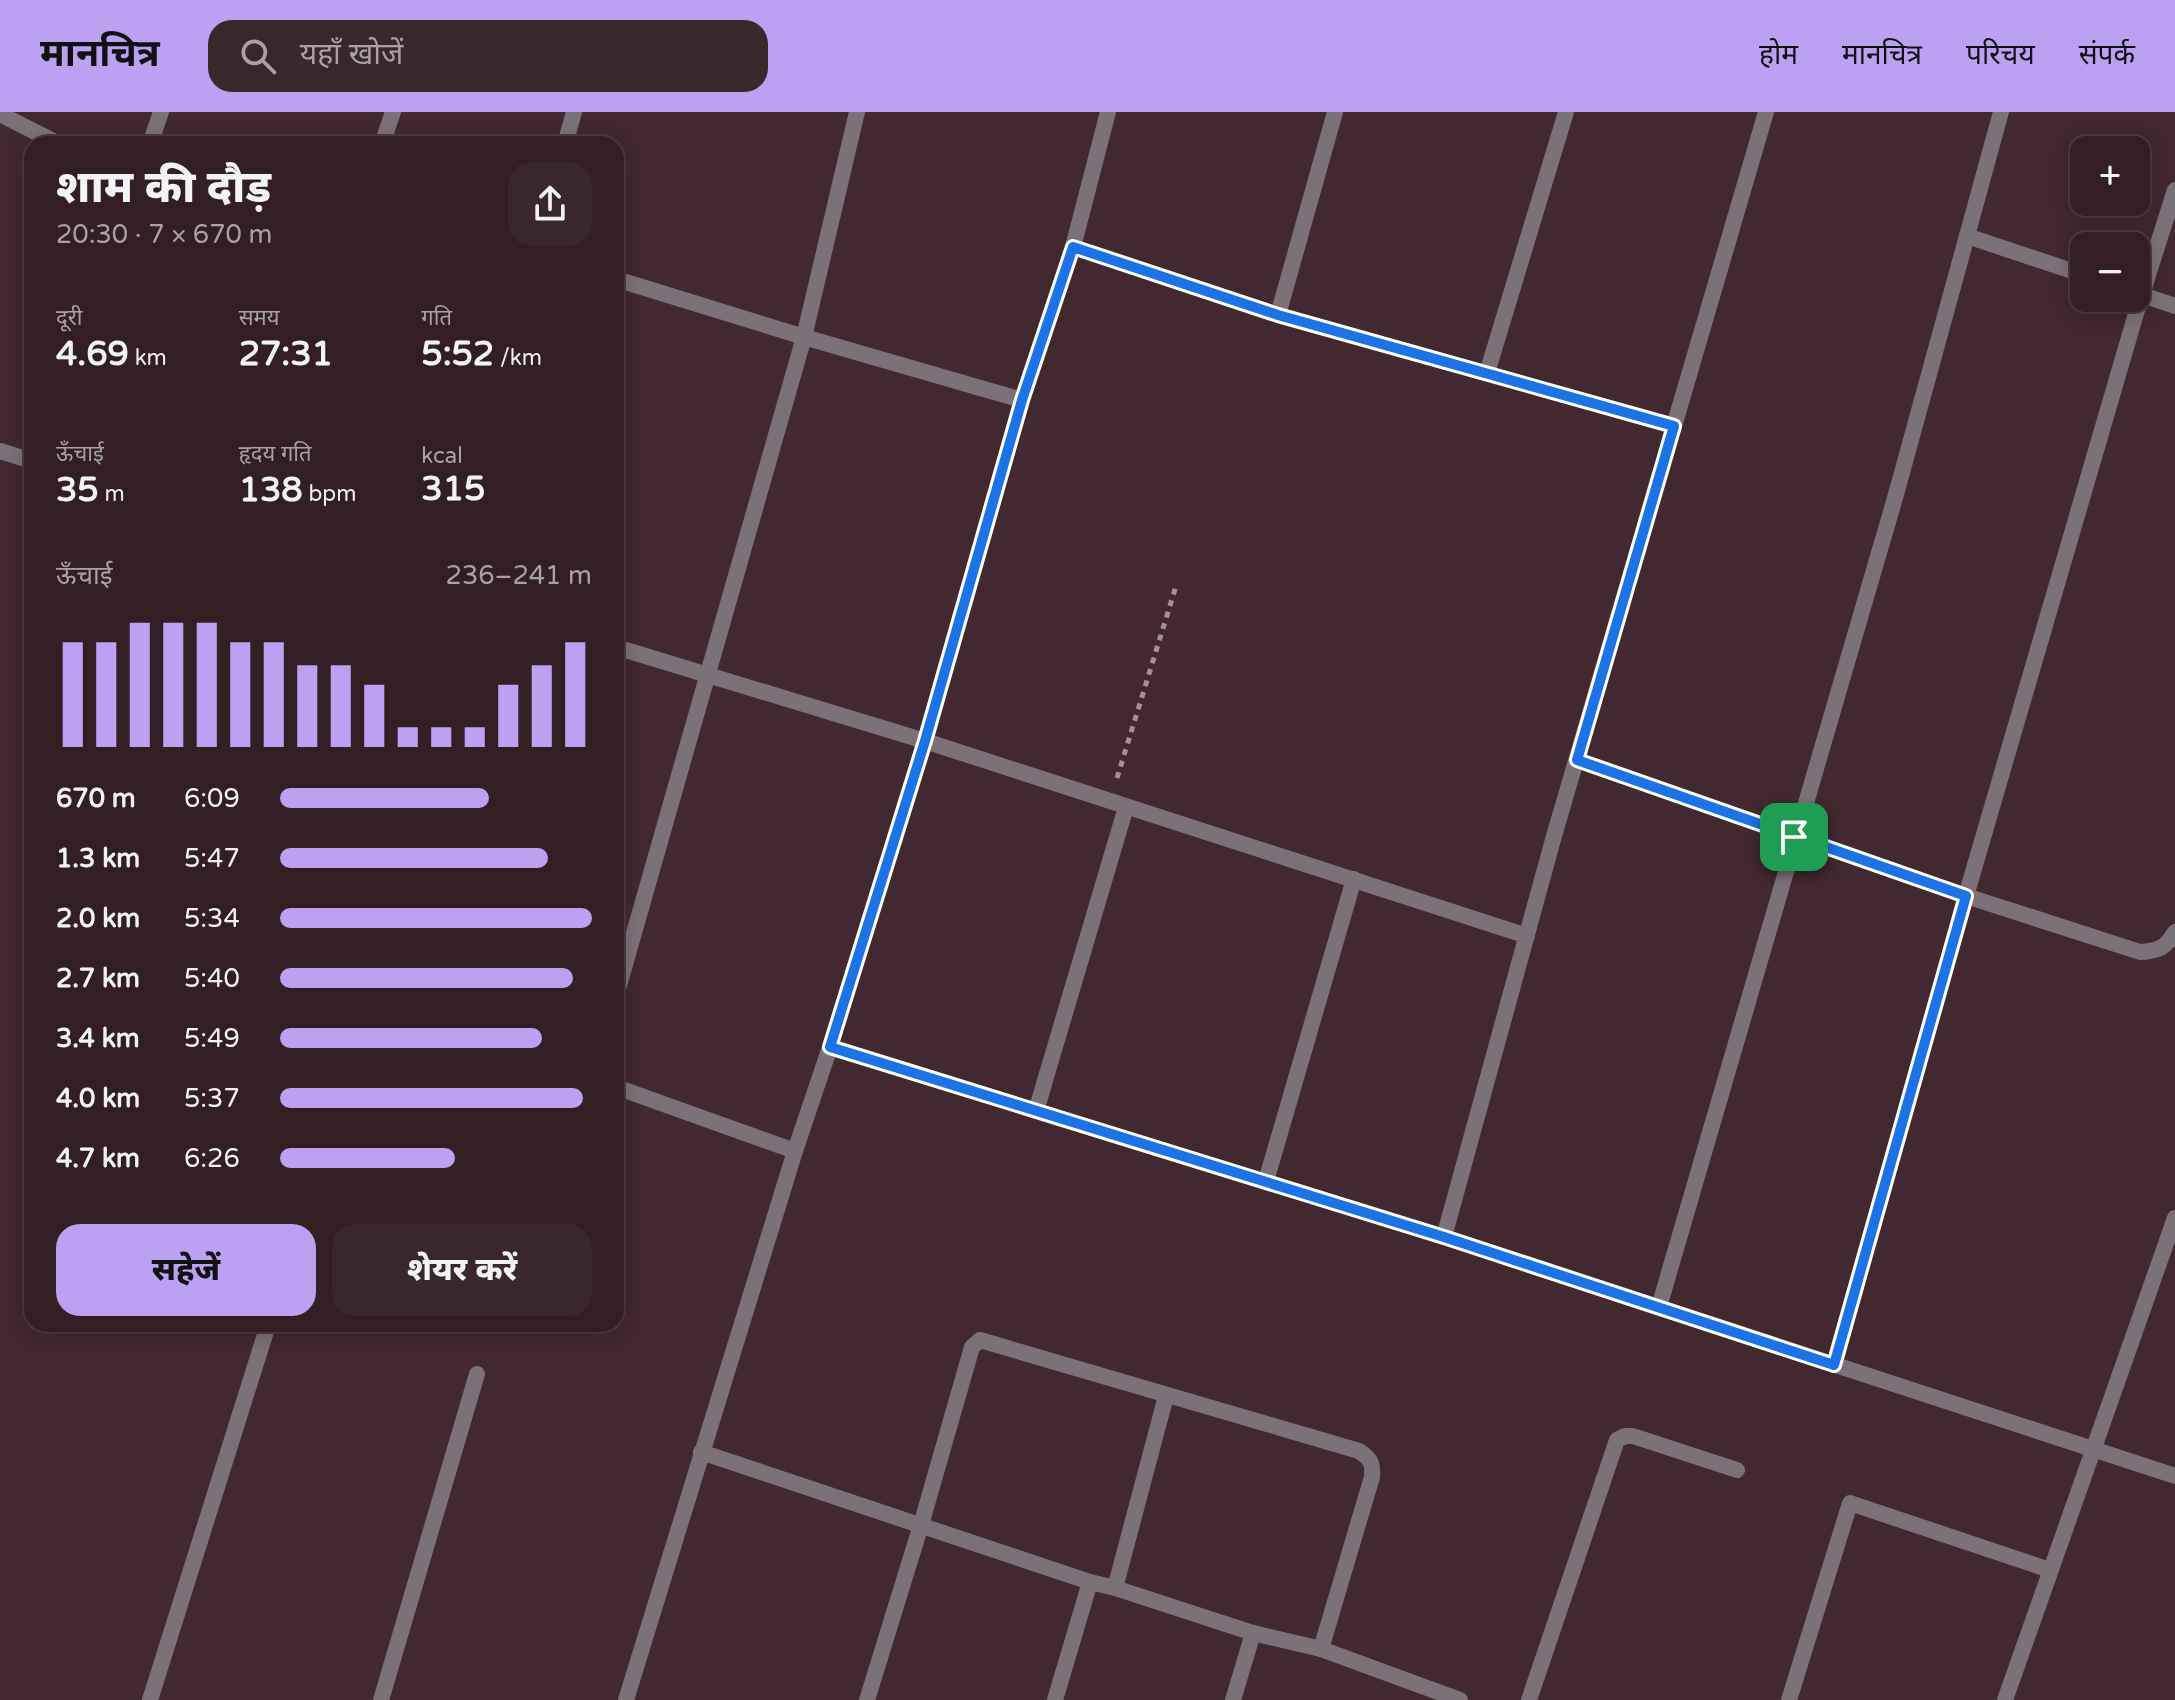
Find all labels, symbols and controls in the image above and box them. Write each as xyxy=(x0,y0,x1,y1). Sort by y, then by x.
search box xyxy=(208,20,768,92)
text: मानचित्र xyxy=(40,31,160,77)
icon: search xyxy=(236,34,280,78)
text: यहाँ खोजें xyxy=(300,36,403,73)
text: होम xyxy=(1759,38,1798,72)
text: मानचित्र xyxy=(1842,38,1922,72)
text: परिचय xyxy=(1966,38,2035,72)
text: संपर्क xyxy=(2079,38,2135,72)
map controls xyxy=(2070,136,2150,312)
button: + xyxy=(2070,136,2150,216)
text: शाम की दौड़ xyxy=(56,162,271,215)
button: share xyxy=(508,162,592,246)
text: 20:30 · 7 × 670 m xyxy=(56,219,272,250)
button: − xyxy=(2070,232,2150,312)
text: दूरी xyxy=(56,305,82,331)
text: समय xyxy=(239,305,279,331)
text: गति xyxy=(421,305,452,331)
text: 4.69 xyxy=(56,334,129,375)
text: 27:31 xyxy=(239,334,333,375)
text: 5:52 xyxy=(421,334,494,375)
text: km xyxy=(129,345,167,371)
text: /km xyxy=(494,345,542,371)
text: ऊँचाई xyxy=(56,441,104,467)
text: हृदय गति xyxy=(239,441,312,467)
text: kcal xyxy=(421,443,463,469)
text: 315 xyxy=(421,469,485,510)
text: 35 xyxy=(56,470,99,511)
text: 138 xyxy=(239,470,303,511)
text: m xyxy=(99,481,125,507)
text: bpm xyxy=(303,481,356,507)
text: ऊँचाई xyxy=(56,560,112,591)
text: 236–241 m xyxy=(446,560,592,591)
text: 670 m xyxy=(56,783,136,814)
text: 6:09 xyxy=(184,783,240,814)
pin xyxy=(1760,803,1828,871)
icon: arrive xyxy=(1772,815,1816,859)
text: 1.3 km xyxy=(56,843,140,874)
text: 5:47 xyxy=(184,843,240,874)
text: 2.0 km xyxy=(56,903,140,934)
text: 5:34 xyxy=(184,903,240,934)
text: 2.7 km xyxy=(56,963,140,994)
text: 5:40 xyxy=(184,963,240,994)
text: 3.4 km xyxy=(56,1023,140,1054)
text: 5:49 xyxy=(184,1023,240,1054)
text: 4.0 km xyxy=(56,1083,140,1114)
text: 5:37 xyxy=(184,1083,240,1114)
text: 4.7 km xyxy=(56,1143,140,1174)
text: 6:26 xyxy=(184,1143,240,1174)
button: सहेजें xyxy=(56,1224,316,1316)
button: शेयर करें xyxy=(332,1224,592,1316)

